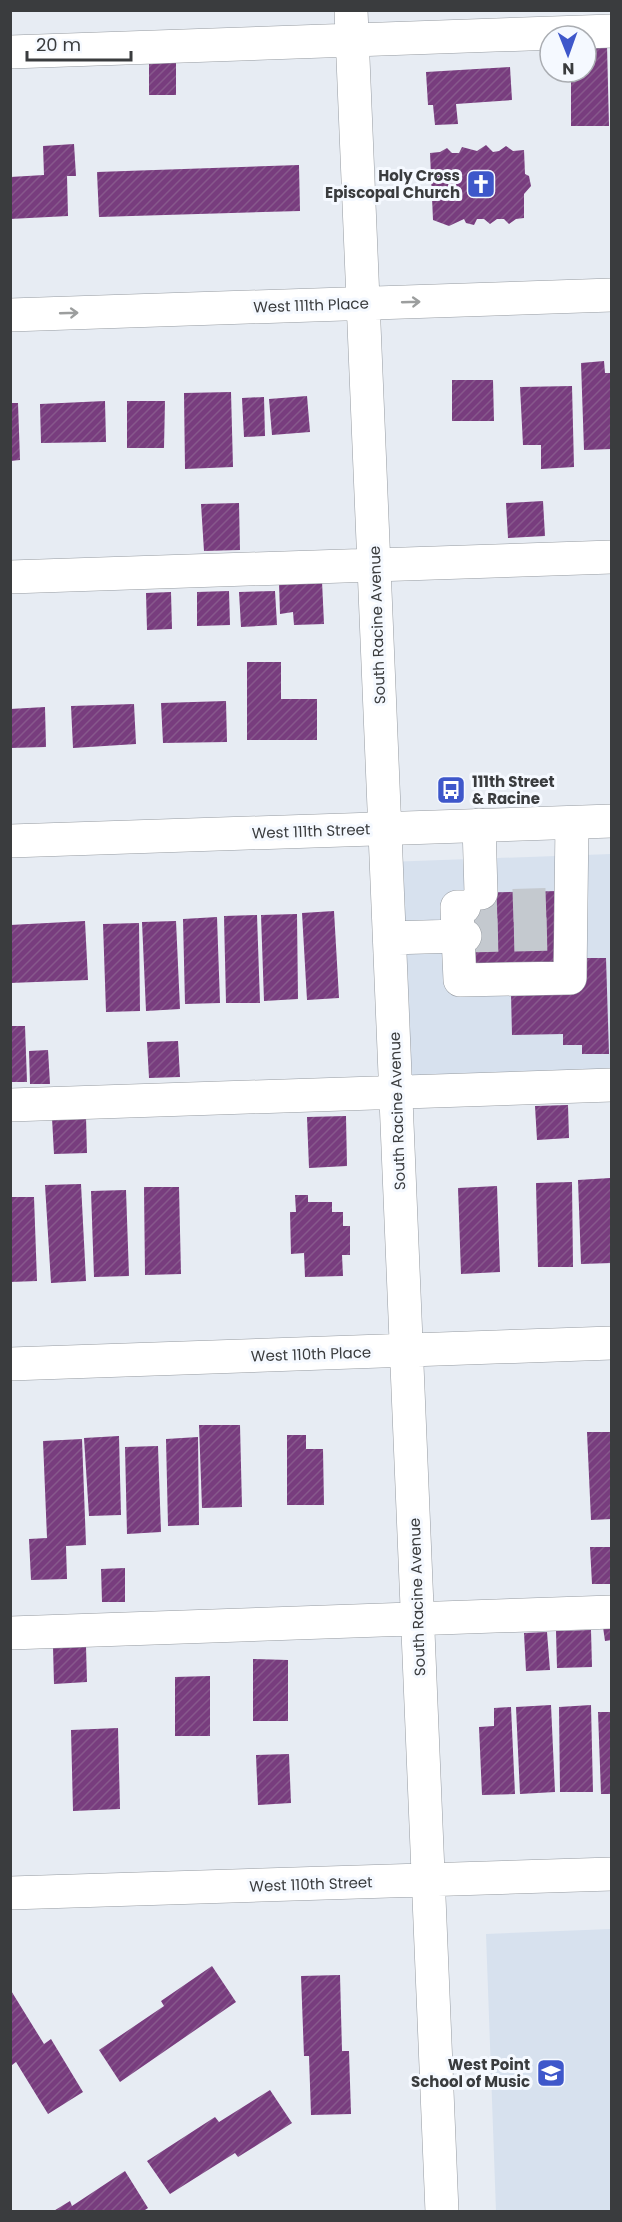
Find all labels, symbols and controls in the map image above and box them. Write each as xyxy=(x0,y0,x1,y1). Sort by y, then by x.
scale bar xyxy=(27,24,130,62)
north arrow xyxy=(538,24,598,84)
text: 20 m xyxy=(36,32,81,57)
text: N xyxy=(562,57,574,80)
place label: Holy Cross Episcopal Church xyxy=(325,165,460,203)
church icon: Holy Cross Episcopal Church xyxy=(465,168,497,200)
street label: West 111th Place xyxy=(253,292,369,318)
one-way arrow xyxy=(400,296,420,307)
one-way arrow xyxy=(58,307,78,319)
street label: South Racine Avenue xyxy=(364,546,390,704)
place label: 111th Street & Racine xyxy=(472,771,555,809)
bus stop icon: 111th Street & Racine xyxy=(435,774,467,806)
street label: West 111th Street xyxy=(251,818,371,844)
street label: South Racine Avenue xyxy=(384,1032,410,1190)
street label: West 110th Place xyxy=(251,1341,371,1367)
street label: South Racine Avenue xyxy=(404,1518,430,1676)
street label: West 110th Street xyxy=(249,1871,373,1897)
place label: West Point School of Music xyxy=(411,2054,530,2092)
school or university icon: West Point School of Music xyxy=(535,2057,567,2089)

